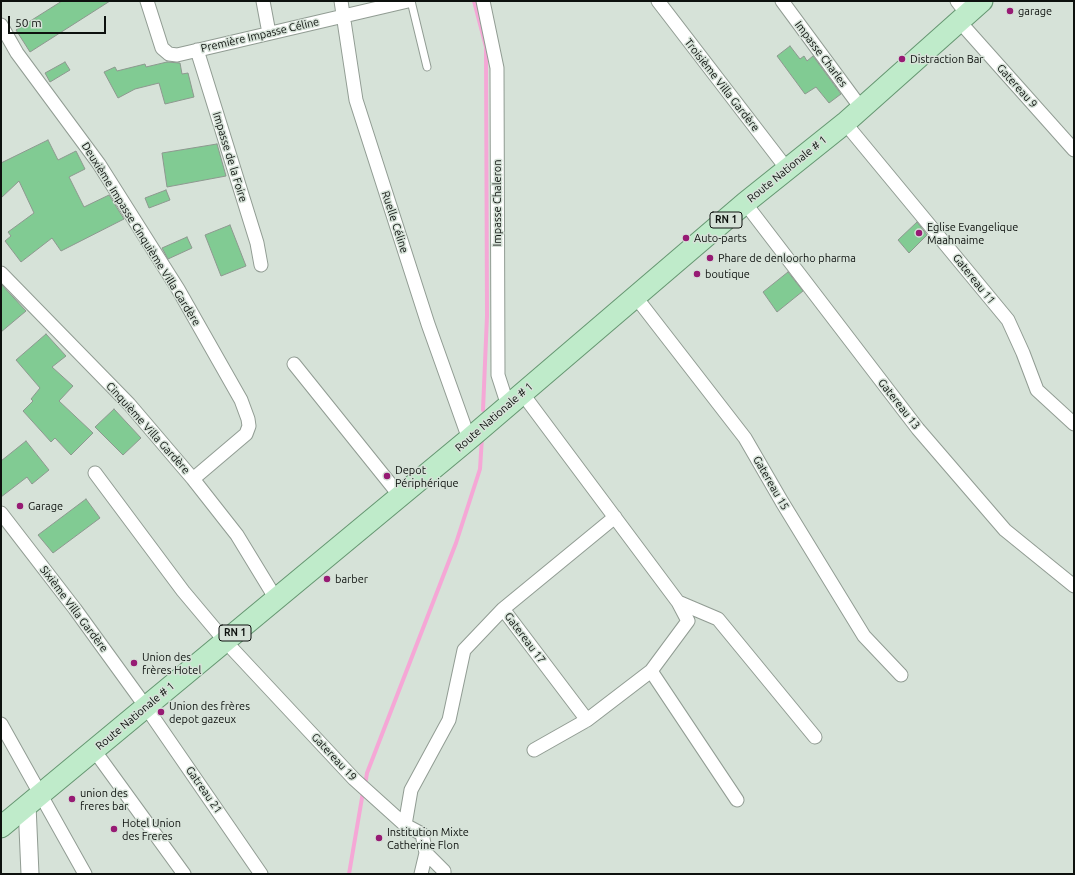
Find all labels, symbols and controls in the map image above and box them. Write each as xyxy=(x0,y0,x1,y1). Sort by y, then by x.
place label: garage xyxy=(1018,4,1052,18)
marker: garage xyxy=(1005,6,1015,16)
scale bar xyxy=(10,8,108,34)
street label: Première Impasse Céline xyxy=(200,15,320,55)
text: 50 m xyxy=(15,16,42,29)
street label: Impasse Charles xyxy=(792,18,850,90)
street label: Troisième Villa Gardère xyxy=(682,36,762,134)
place label: Distraction Bar xyxy=(910,52,984,66)
marker: Distraction Bar xyxy=(897,54,907,64)
street label: Gatereau 9 xyxy=(994,61,1040,111)
street label: Impasse de la Foire xyxy=(210,110,250,204)
street label: Route Nationale # 1 xyxy=(744,133,830,205)
street label: Deuxième Impasse Cinquième Villa Gardère xyxy=(79,140,203,328)
street label: Impasse Chaleron xyxy=(490,159,504,247)
street label: Ruelle Céline xyxy=(379,189,411,255)
road number: RN 1 xyxy=(710,212,742,228)
place label: Eglise Evangelique Maahnaime xyxy=(927,220,1018,246)
marker: Eglise Evangelique Maahnaime xyxy=(914,228,924,238)
place label: Auto-parts xyxy=(694,231,747,245)
marker: Auto-parts xyxy=(681,233,691,243)
place label: Phare de denloorho pharma xyxy=(718,251,856,265)
street label: Gatereau 11 xyxy=(950,251,998,307)
marker: Phare de denloorho pharma xyxy=(705,253,715,263)
place label: boutique xyxy=(705,267,750,281)
marker: boutique xyxy=(692,269,702,279)
street label: Gatereau 13 xyxy=(875,376,923,432)
street label: Cinquième Villa Gardère xyxy=(103,379,193,477)
street label: Route Nationale # 1 xyxy=(452,380,536,454)
street label: Gatereau 15 xyxy=(750,454,792,512)
place label: Depot Périphérique xyxy=(395,463,459,489)
marker: Depot Périphérique xyxy=(382,471,392,481)
place label: Garage xyxy=(28,499,63,513)
marker: Garage xyxy=(15,501,25,511)
street label: Sixième Villa Gardère xyxy=(37,563,111,655)
place label: barber xyxy=(335,572,368,586)
marker: barber xyxy=(322,574,332,584)
street label: Gatereau 17 xyxy=(502,610,548,666)
road number: RN 1 xyxy=(219,625,251,641)
place label: Union des frères Hotel xyxy=(142,650,201,676)
marker: Union des frères Hotel xyxy=(129,658,139,668)
street label: Route Nationale # 1 xyxy=(93,679,177,753)
place label: Union des frères depot gazeux xyxy=(169,699,250,725)
marker: Union des frères depot gazeux xyxy=(156,707,166,717)
street label: Gatereau 19 xyxy=(309,730,359,784)
street label: Gatreau 21 xyxy=(183,764,225,816)
place label: union des freres bar xyxy=(80,786,128,812)
marker: union des freres bar xyxy=(67,794,77,804)
place label: Hotel Union des Freres xyxy=(122,816,181,842)
marker: Hotel Union des Freres xyxy=(109,824,119,834)
place label: Institution Mixte Catherine Flon xyxy=(387,825,469,851)
marker: Institution Mixte Catherine Flon xyxy=(374,833,384,843)

